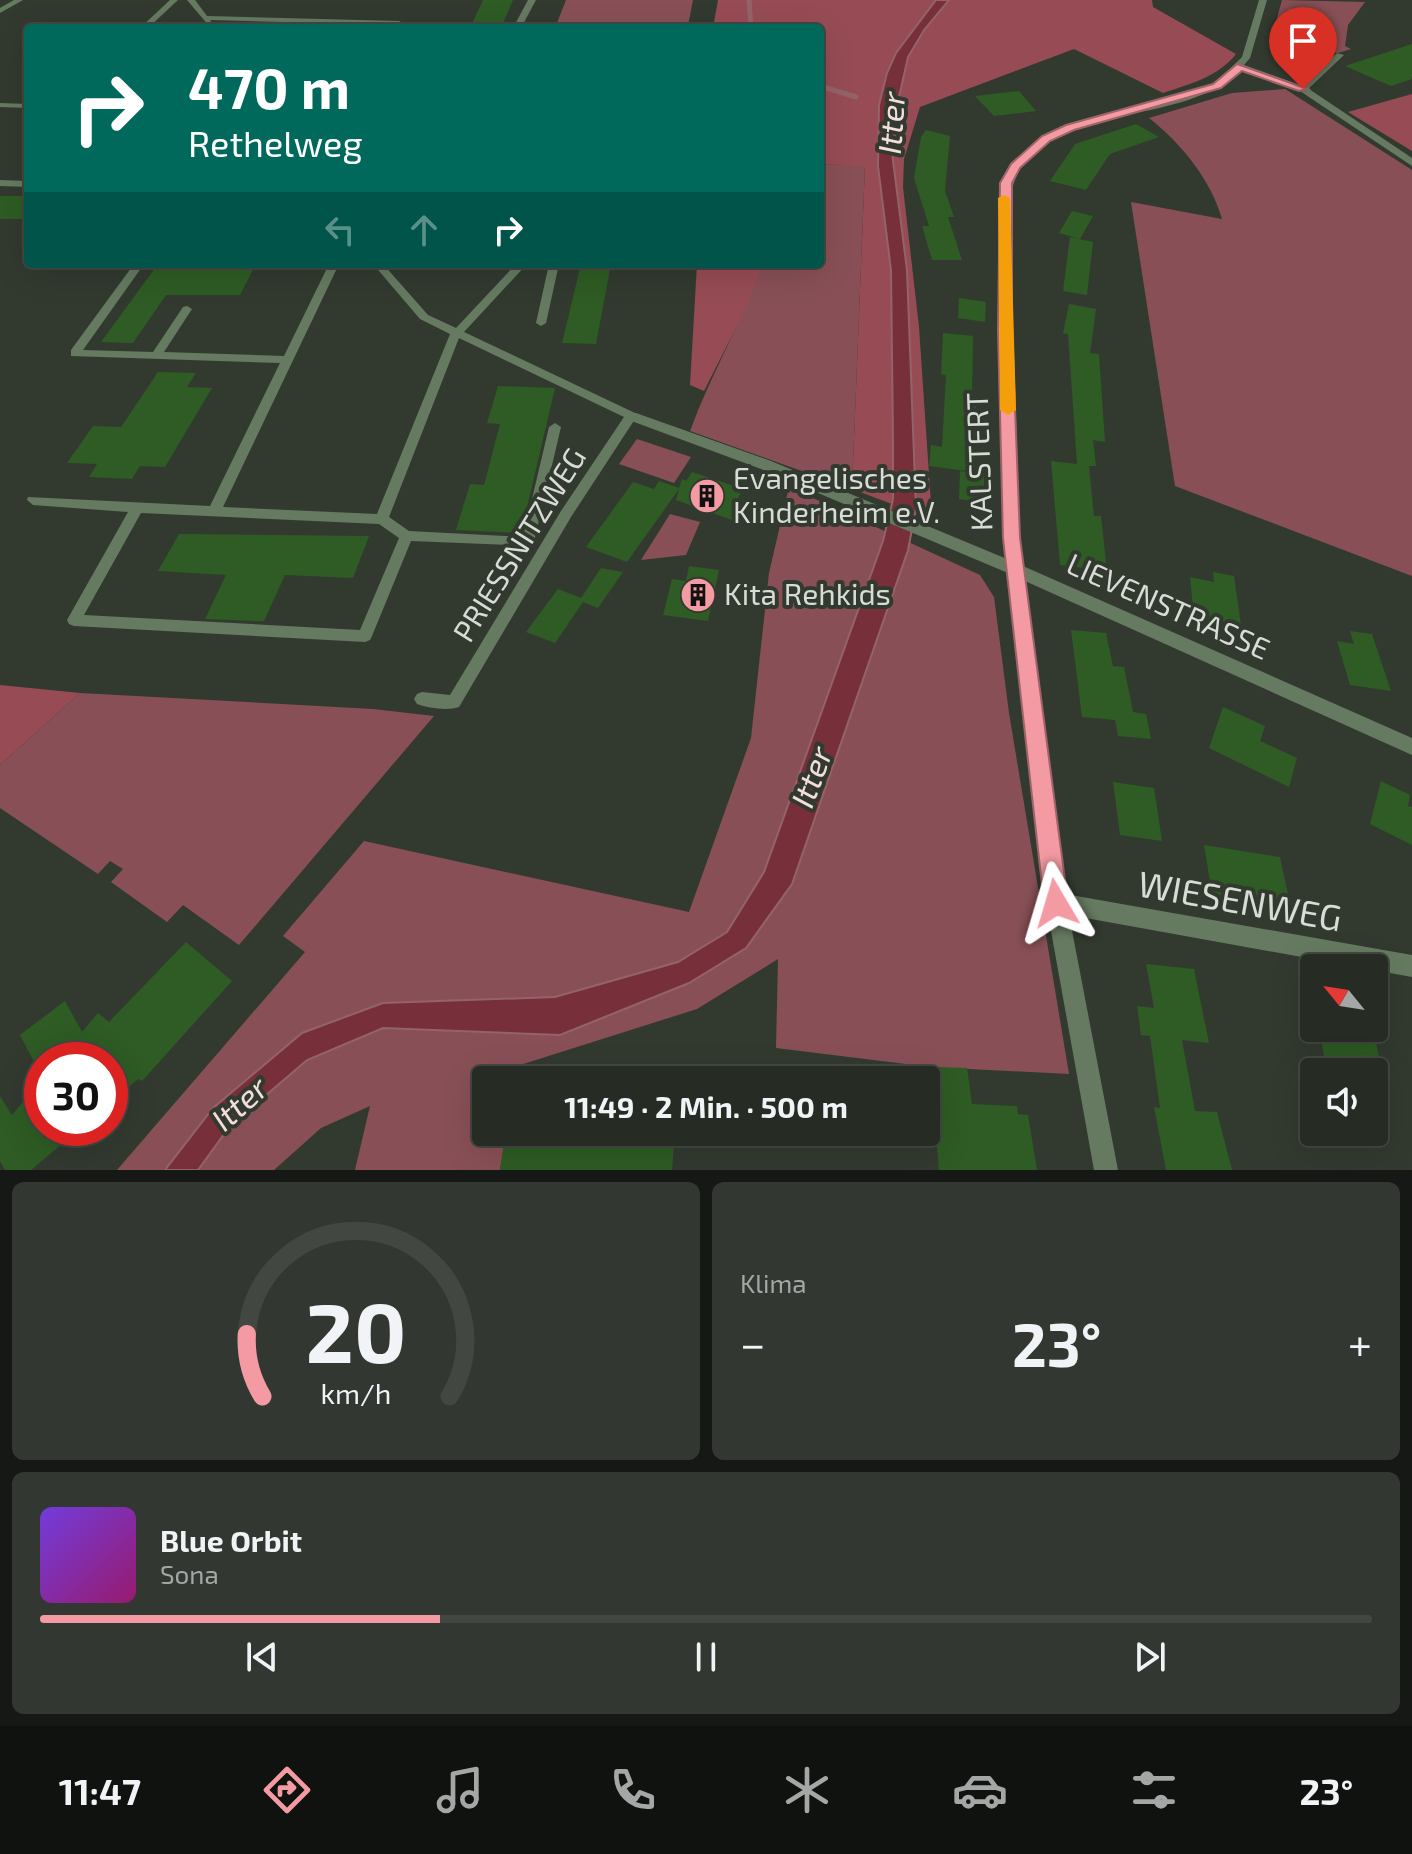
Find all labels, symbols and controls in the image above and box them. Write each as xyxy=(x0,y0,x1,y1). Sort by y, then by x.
pin xyxy=(1269,7,1337,89)
icon: arrive xyxy=(1281,19,1325,63)
text: 470 m xyxy=(188,53,350,120)
icon: right xyxy=(56,56,160,160)
water label: Itter xyxy=(869,89,911,155)
text: Rethelweg xyxy=(188,121,363,164)
icon: left xyxy=(318,208,362,252)
icon: ahead xyxy=(402,208,446,252)
icon: right xyxy=(486,208,530,252)
street label: KALSTERT xyxy=(958,392,998,532)
street label: PRIESSNITZWEG xyxy=(444,440,592,648)
place label: Evangelisches Kinderheim e.V. xyxy=(733,459,940,529)
building icon: Evangelisches Kinderheim e.V. xyxy=(688,477,726,515)
street label: LIEVENSTRASSE xyxy=(1062,544,1276,666)
place label: Kita Rehkids xyxy=(724,575,891,611)
building icon: Kita Rehkids xyxy=(679,576,717,614)
water label: Itter xyxy=(782,739,839,812)
street label: WIESENWEG xyxy=(1135,860,1345,939)
position arrow xyxy=(1014,861,1098,945)
north arrow xyxy=(1300,954,1388,1042)
map controls xyxy=(1300,954,1388,1146)
speed limit sign: 30 xyxy=(24,1042,128,1146)
button: sound xyxy=(1300,1058,1388,1146)
water label: Itter xyxy=(203,1067,275,1138)
text: 11:49 · 2 Min. · 500 m xyxy=(564,1088,848,1124)
text: Klima xyxy=(740,1267,807,1298)
text: 20 xyxy=(306,1280,406,1380)
text: 23° xyxy=(1012,1307,1102,1379)
text: − xyxy=(740,1316,766,1369)
text: + xyxy=(1348,1316,1372,1369)
text: km/h xyxy=(321,1375,391,1410)
text: Blue Orbit xyxy=(160,1522,302,1558)
text: Sona xyxy=(160,1558,219,1589)
icon: previous xyxy=(240,1635,284,1679)
icon: pause xyxy=(684,1635,728,1679)
icon: next xyxy=(1128,1635,1172,1679)
icon: directions xyxy=(259,1762,315,1818)
icon: music xyxy=(432,1762,488,1818)
icon: phone xyxy=(605,1762,661,1818)
icon: climate xyxy=(779,1762,835,1818)
icon: car xyxy=(952,1762,1008,1818)
icon: filters xyxy=(1126,1762,1182,1818)
text: 11:47 xyxy=(59,1769,141,1812)
text: 23° xyxy=(1299,1769,1353,1812)

